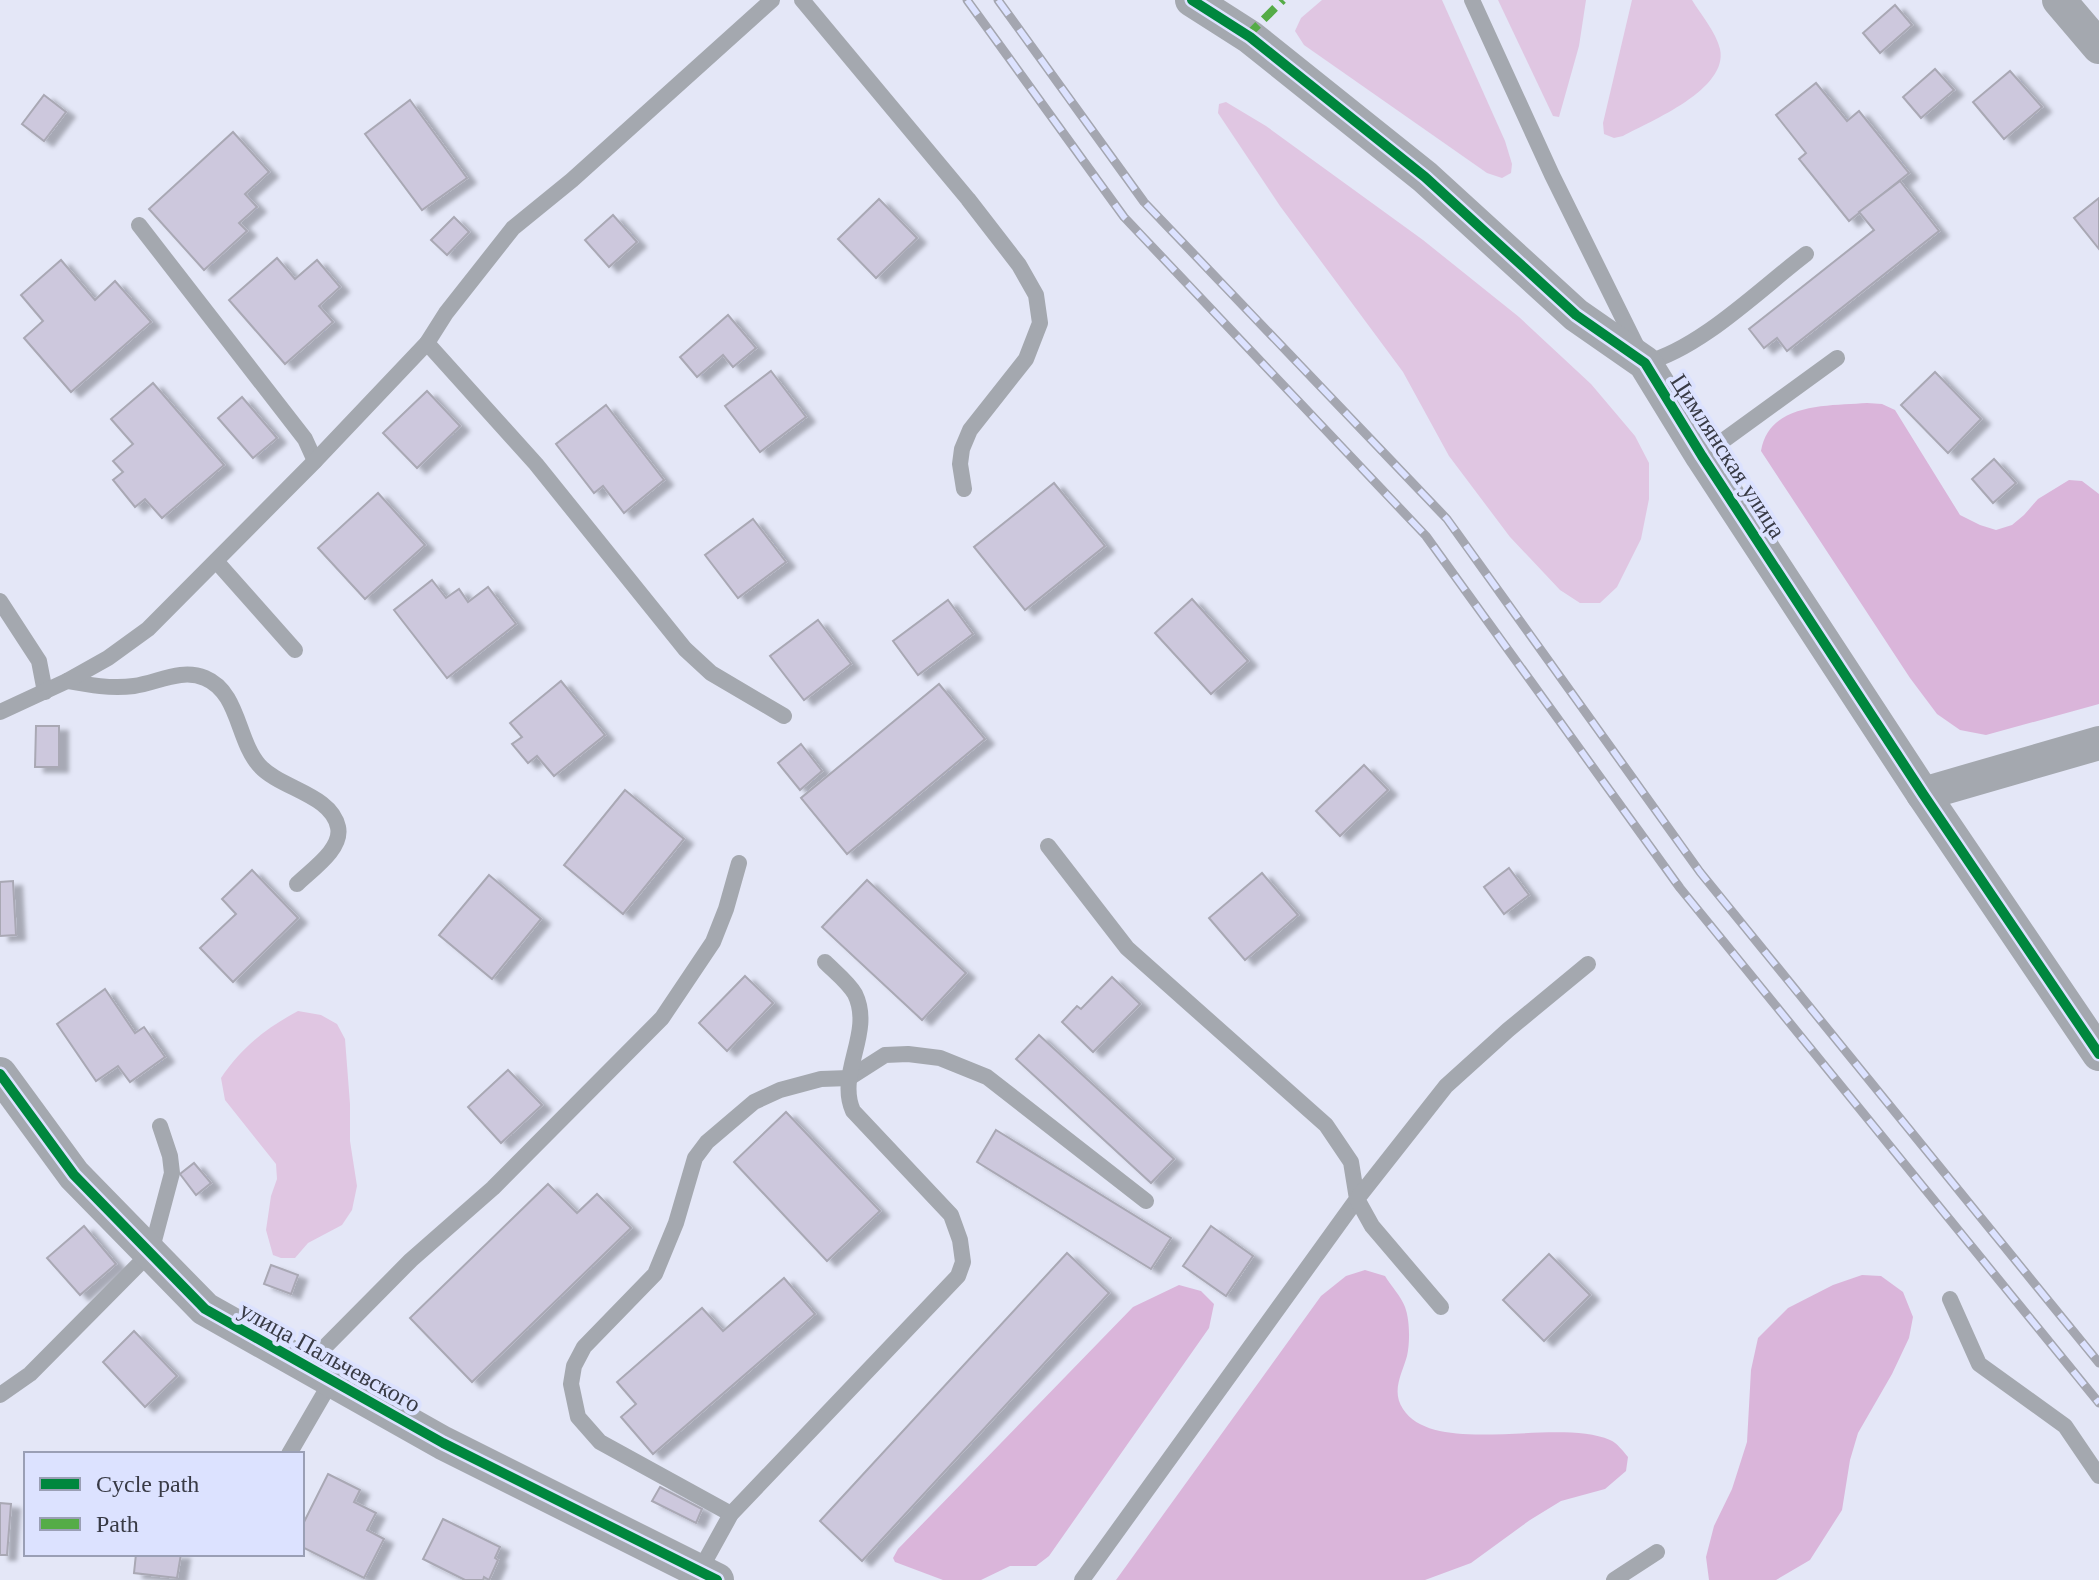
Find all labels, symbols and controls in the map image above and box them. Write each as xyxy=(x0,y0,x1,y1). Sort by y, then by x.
street label: Цимлянская улица xyxy=(1665,369,1791,543)
street label: улица Пальчевского xyxy=(235,1296,425,1418)
legend xyxy=(24,1452,304,1556)
text: Cycle path xyxy=(96,1471,199,1497)
text: Path xyxy=(96,1511,139,1537)

